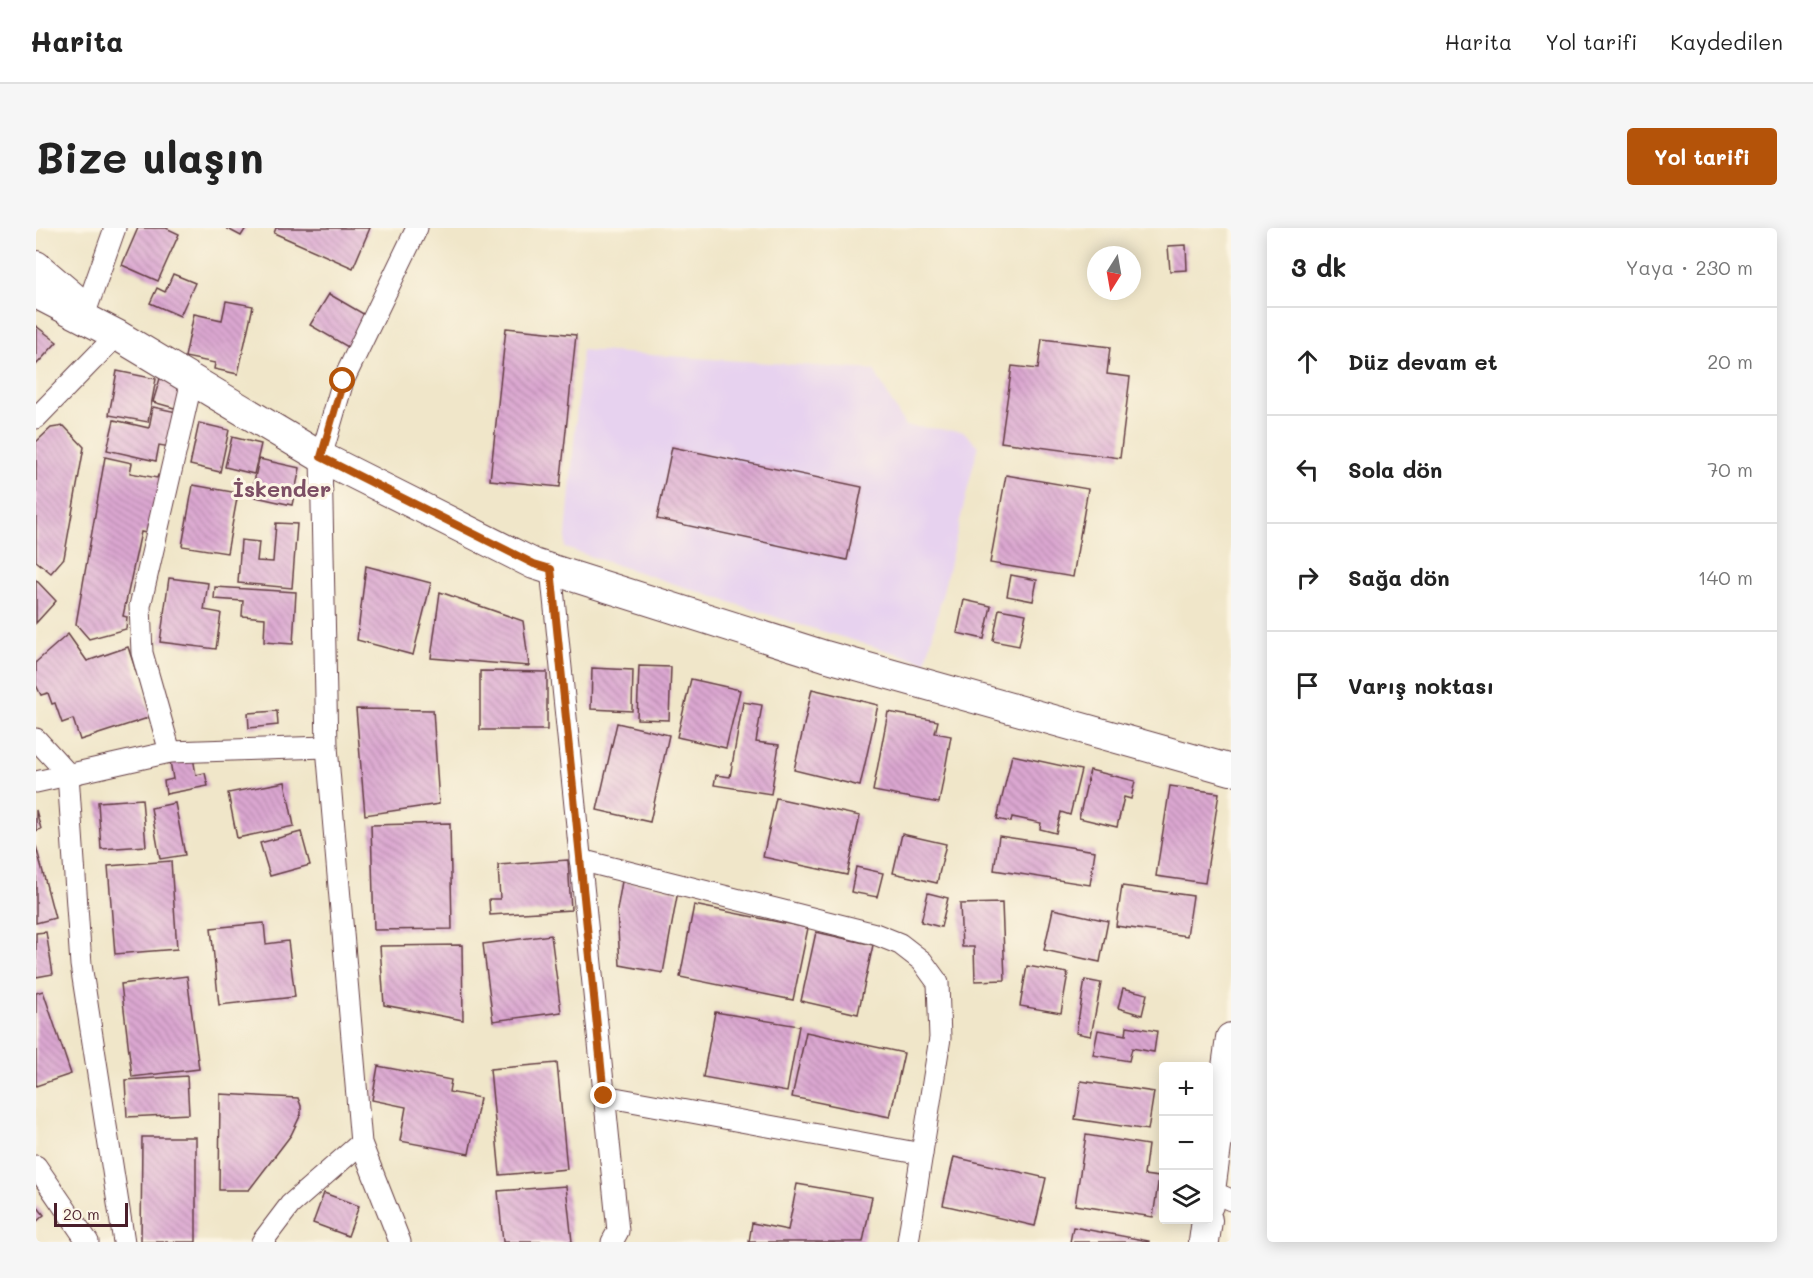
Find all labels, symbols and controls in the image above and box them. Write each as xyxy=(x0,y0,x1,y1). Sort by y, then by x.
text: Harita xyxy=(30,23,123,59)
text: Harita xyxy=(1445,28,1512,55)
text: Yol tarifi xyxy=(1545,28,1637,55)
text: Kaydedilen xyxy=(1670,28,1783,55)
button: Yol tarifi xyxy=(1627,128,1777,185)
text: Bize ulaşın xyxy=(36,129,264,184)
north arrow xyxy=(1087,246,1141,300)
text: 3 dk xyxy=(1291,250,1346,284)
text: Yaya · 230 m xyxy=(1625,254,1753,280)
icon: ahead xyxy=(1291,345,1324,378)
text: Düz devam et xyxy=(1348,347,1497,376)
text: 20 m xyxy=(1707,348,1753,374)
route start xyxy=(329,367,355,393)
icon: left xyxy=(1291,453,1324,486)
text: Sola dön xyxy=(1348,455,1442,484)
text: 70 m xyxy=(1707,456,1753,482)
district label: İskender xyxy=(233,474,331,503)
icon: right xyxy=(1291,561,1324,594)
text: Sağa dön xyxy=(1348,563,1450,592)
text: 140 m xyxy=(1698,564,1753,590)
icon: arrive xyxy=(1291,669,1324,702)
text: Varış noktası xyxy=(1348,671,1494,700)
map controls xyxy=(1159,1062,1213,1224)
button: + xyxy=(1159,1062,1213,1116)
route end xyxy=(590,1082,616,1108)
button: − xyxy=(1159,1116,1213,1170)
button: layers xyxy=(1159,1170,1213,1224)
scale bar xyxy=(54,1200,128,1228)
text: 20 m xyxy=(63,1203,100,1224)

